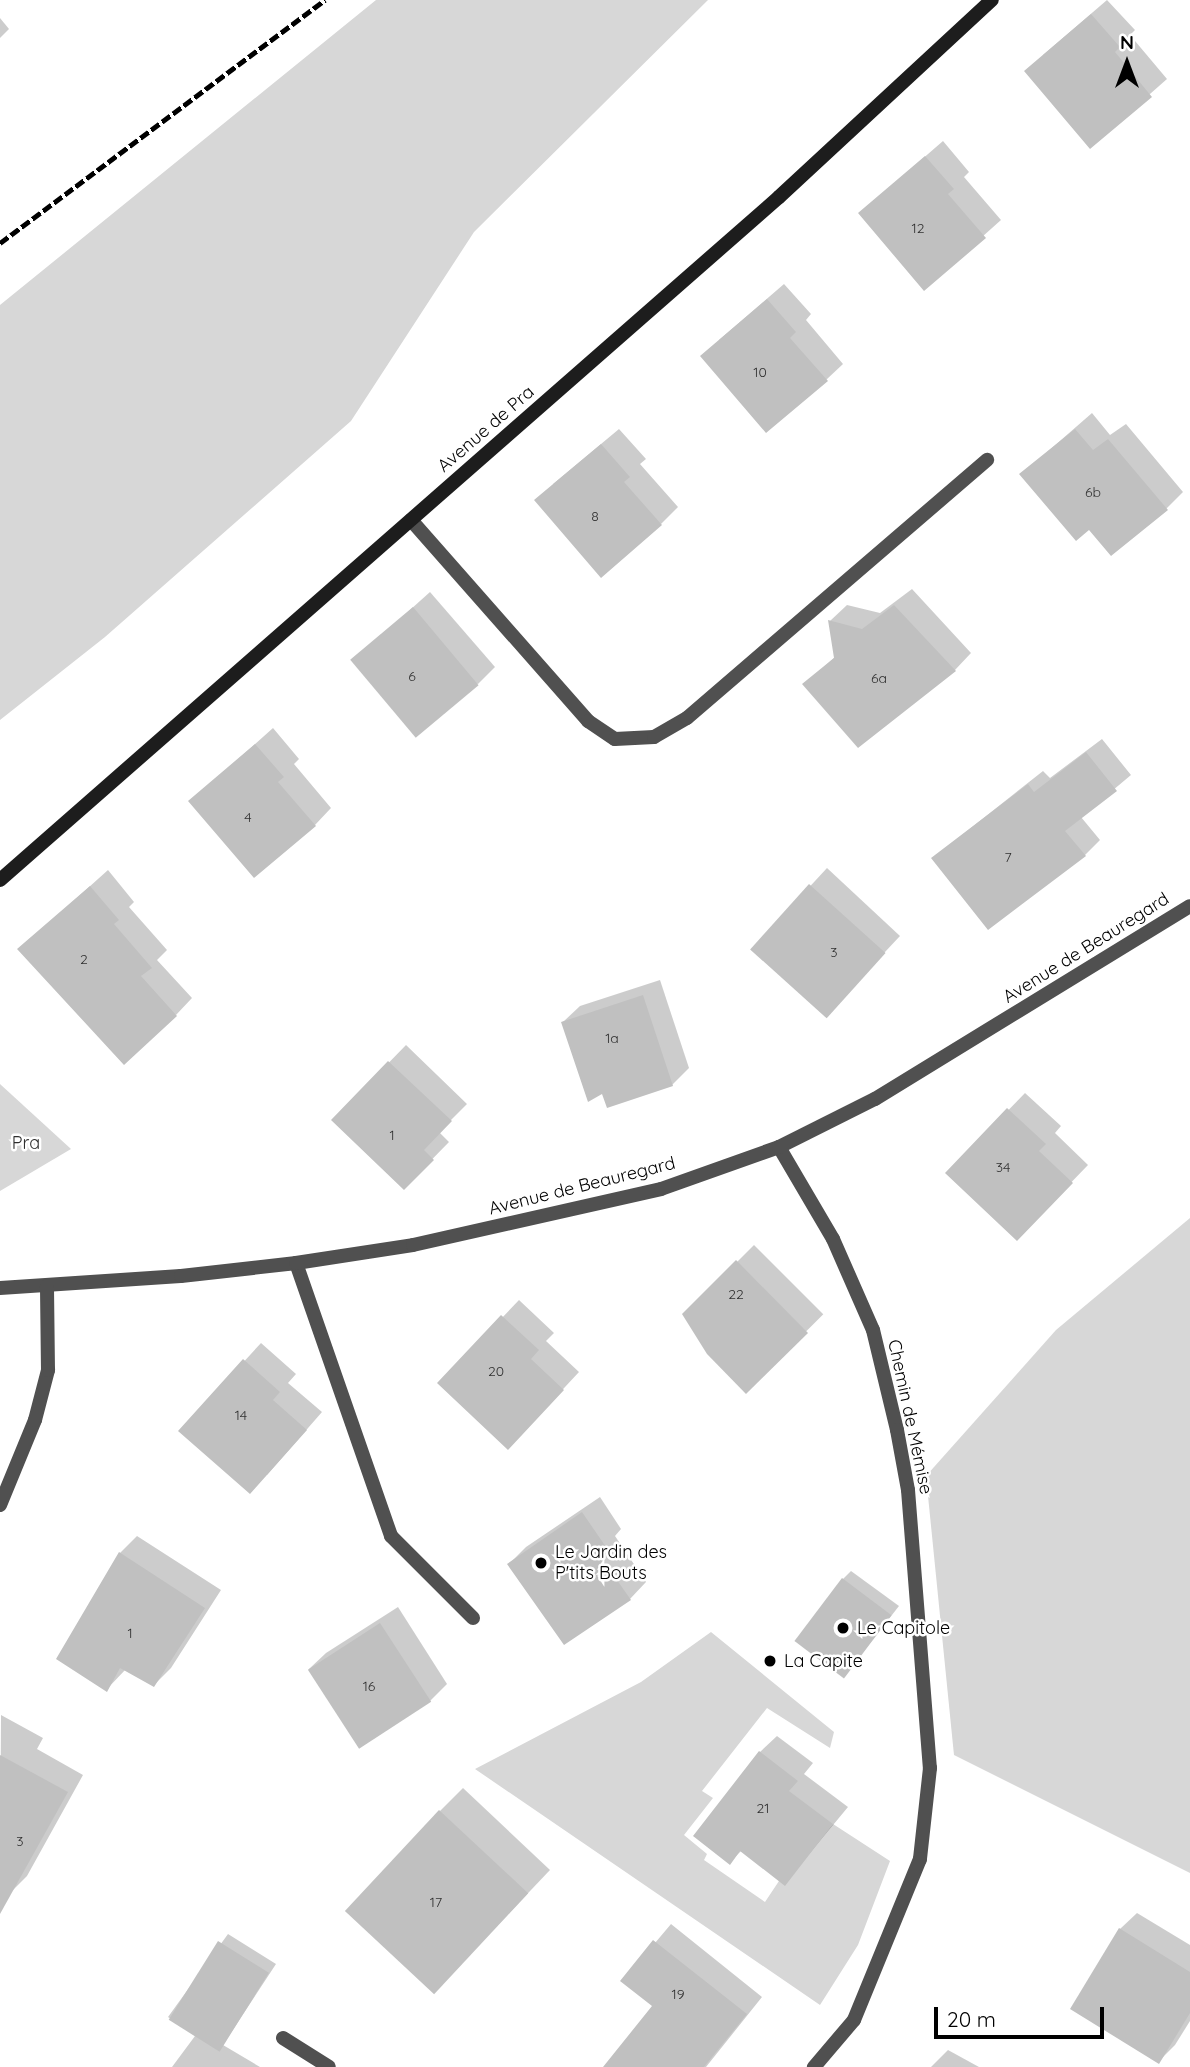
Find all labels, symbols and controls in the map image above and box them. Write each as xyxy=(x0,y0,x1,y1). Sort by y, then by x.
north arrow xyxy=(1092,28,1162,98)
text: N xyxy=(1120,30,1134,54)
house number: 12 xyxy=(912,220,924,236)
house number: 10 xyxy=(753,364,767,380)
street label: Avenue de Pra xyxy=(433,381,539,477)
house number: 6b xyxy=(1085,484,1101,500)
house number: 8 xyxy=(591,508,599,524)
house number: 6 xyxy=(408,668,416,684)
house number: 6a xyxy=(871,670,887,686)
house number: 4 xyxy=(244,809,252,825)
house number: 7 xyxy=(1004,849,1012,865)
street label: Avenue de Beauregard xyxy=(999,888,1173,1008)
house number: 3 xyxy=(830,944,838,960)
house number: 2 xyxy=(80,951,88,967)
house number: 1a xyxy=(605,1030,619,1046)
house number: 1 xyxy=(389,1127,395,1143)
park label: Pra xyxy=(12,1132,40,1154)
street label: Avenue de Beauregard xyxy=(486,1152,678,1220)
house number: 34 xyxy=(996,1159,1010,1175)
house number: 22 xyxy=(728,1286,744,1302)
street label: Chemin de Mémise xyxy=(883,1338,937,1496)
house number: 20 xyxy=(488,1363,504,1379)
house number: 14 xyxy=(235,1407,247,1423)
place label: Le Jardin des P'tits Bouts xyxy=(555,1542,667,1584)
marker: Le Jardin des P'tits Bouts xyxy=(533,1555,549,1571)
place label: Le Capitole xyxy=(857,1617,950,1639)
marker: Le Capitole xyxy=(835,1620,851,1636)
house number: 1 xyxy=(127,1625,133,1641)
place label: La Capite xyxy=(784,1650,863,1672)
marker: La Capite xyxy=(762,1653,778,1669)
house number: 16 xyxy=(363,1678,375,1694)
house number: 21 xyxy=(757,1800,769,1816)
house number: 3 xyxy=(16,1833,24,1849)
house number: 17 xyxy=(430,1894,442,1910)
house number: 19 xyxy=(672,1986,684,2002)
scale bar xyxy=(938,1994,1108,2038)
text: 20 m xyxy=(947,2006,996,2032)

